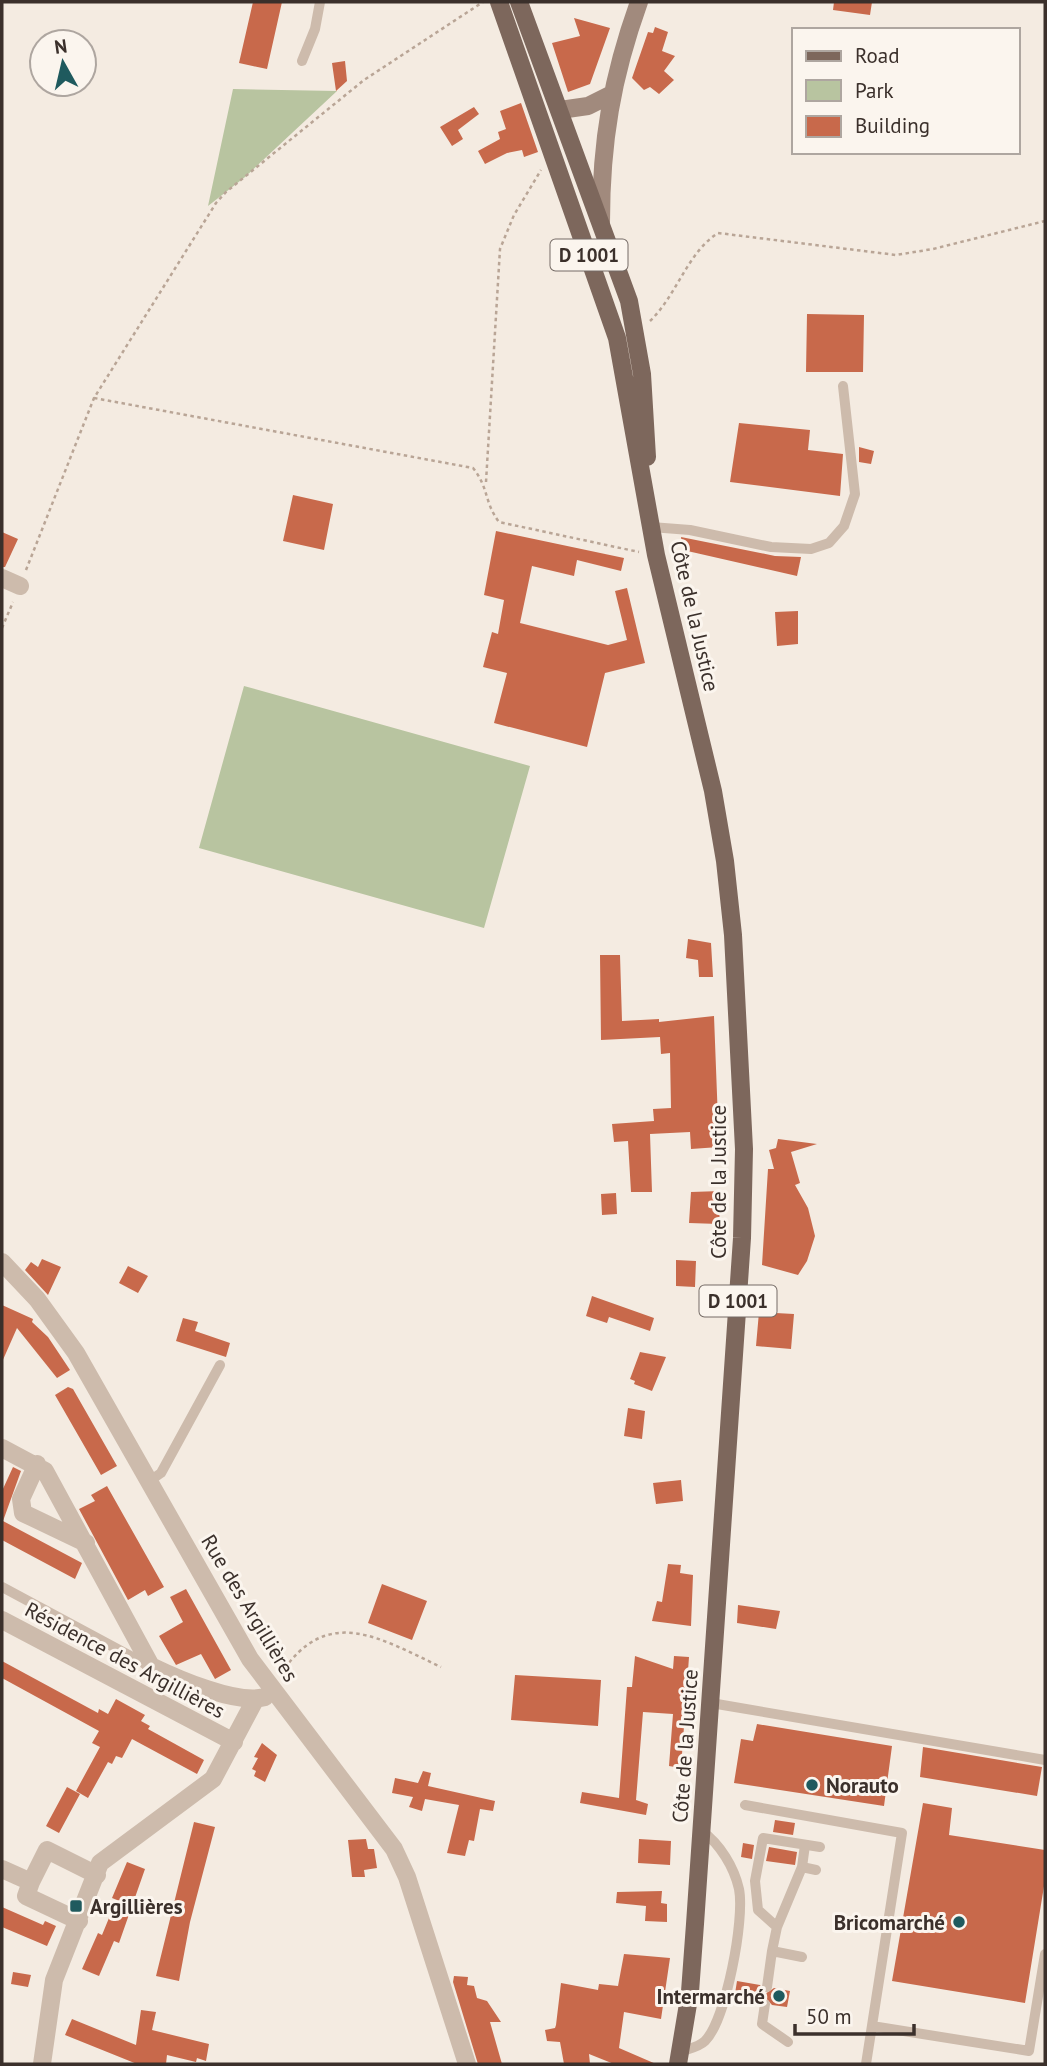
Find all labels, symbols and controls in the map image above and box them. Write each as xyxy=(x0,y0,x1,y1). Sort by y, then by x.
north arrow xyxy=(28,28,98,98)
legend xyxy=(792,28,1019,154)
text: N xyxy=(53,33,68,59)
text: Road xyxy=(855,42,899,69)
text: Park xyxy=(855,77,894,104)
text: Building xyxy=(855,112,930,139)
road number: D 1001 xyxy=(550,240,628,270)
street label: Côte de la Justice xyxy=(665,538,725,694)
street label: Côte de la Justice xyxy=(705,1105,732,1259)
road number: D 1001 xyxy=(700,1286,776,1316)
street label: Rue des Argillières xyxy=(195,1529,305,1687)
street label: Résidence des Argillières xyxy=(20,1596,230,1724)
street label: Côte de la Justice xyxy=(666,1668,704,1824)
place label: Norauto xyxy=(826,1772,899,1799)
marker: Norauto xyxy=(804,1777,820,1793)
place label: Argillières xyxy=(90,1893,183,1920)
marker: Argillières xyxy=(68,1898,84,1914)
place label: Bricomarché xyxy=(834,1909,945,1936)
marker: Bricomarché xyxy=(951,1914,967,1930)
place label: Intermarché xyxy=(656,1983,765,2010)
marker: Intermarché xyxy=(771,1988,787,2004)
scale bar xyxy=(795,1993,914,2037)
text: 50 m xyxy=(806,2003,852,2030)

